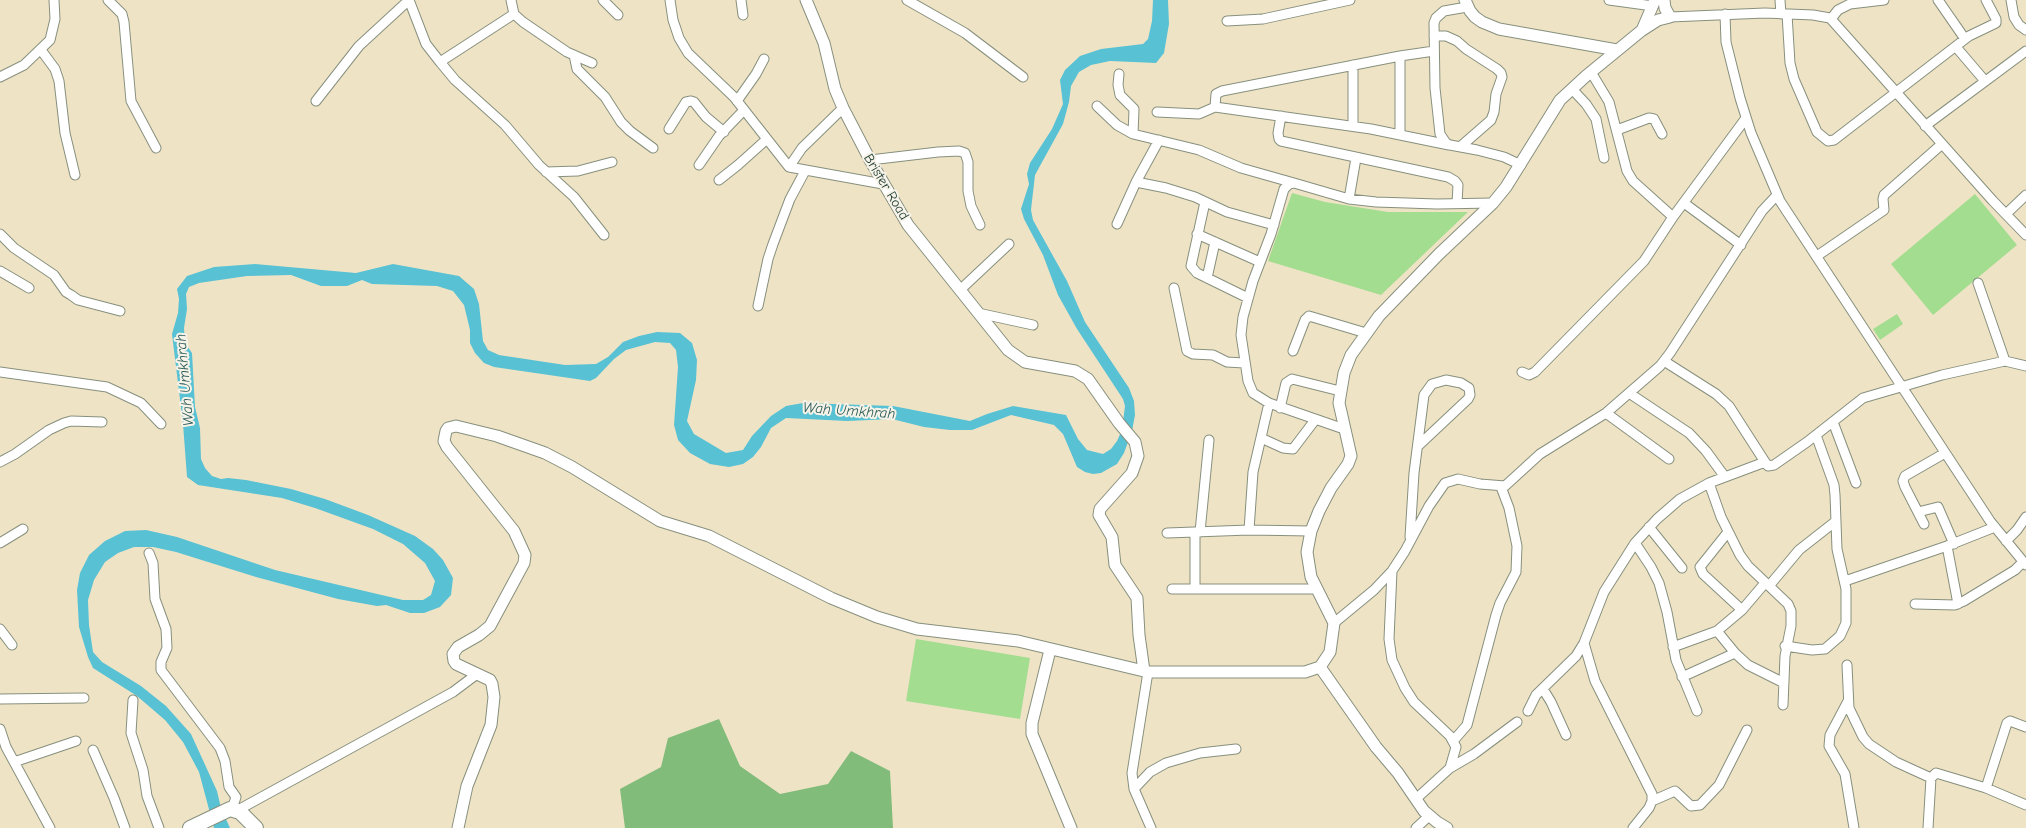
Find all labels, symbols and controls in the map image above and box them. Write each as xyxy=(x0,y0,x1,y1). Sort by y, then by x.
street label: Brister Road xyxy=(860,151,912,223)
water label: Wah Umkhrah xyxy=(172,333,198,427)
water label: Wah Umkhrah xyxy=(802,399,896,423)

